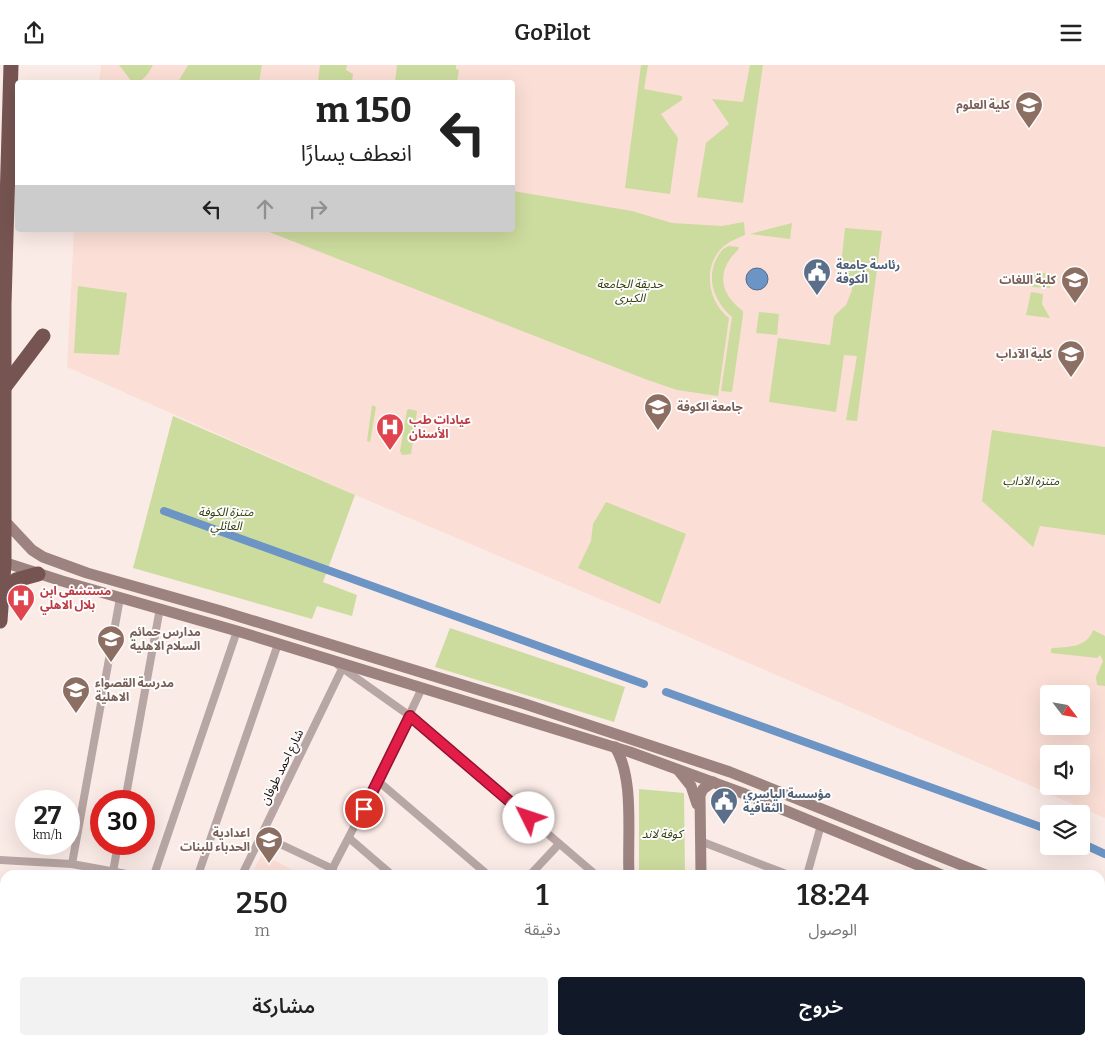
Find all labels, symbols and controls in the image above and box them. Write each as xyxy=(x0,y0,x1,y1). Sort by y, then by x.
icon: share xyxy=(20,19,48,47)
text: GoPilot xyxy=(514,19,591,46)
icon: menu xyxy=(1057,19,1085,47)
text: 150 m xyxy=(316,89,412,131)
school or university icon: كلية العلوم xyxy=(1014,90,1044,129)
place label: كلية العلوم xyxy=(956,98,1011,114)
icon: left xyxy=(430,100,495,165)
text: انعطف يسارًا xyxy=(301,140,412,167)
icon: left xyxy=(198,195,226,223)
icon: ahead xyxy=(251,195,279,223)
icon: right xyxy=(304,195,332,223)
public building icon: رئاسة جامعة الكوفة xyxy=(802,257,832,296)
place label: رئاسة جامعة الكوفة xyxy=(836,258,900,286)
school or university icon: كلبة اللغات xyxy=(1060,265,1090,304)
place label: كلبة اللغات xyxy=(999,273,1057,287)
park label: حديقة الجامعة الكبرى xyxy=(597,277,664,305)
school or university icon: كلية الآداب xyxy=(1056,339,1086,378)
place label: كلية الآداب xyxy=(996,347,1053,361)
school or university icon: جامعة الكوفة xyxy=(643,392,673,431)
place label: جامعة الكوفة xyxy=(677,400,743,414)
hospital icon: عيادات طب الأسنان xyxy=(375,412,405,451)
place label: عيادات طب الأسنان xyxy=(409,413,471,441)
park label: متنزه الآداب xyxy=(1003,474,1060,488)
park label: متنزة الكوفة العائلي xyxy=(198,505,254,536)
hospital icon: مستشفى ابن بلال الاهلي xyxy=(6,583,36,622)
place label: مستشفى ابن بلال الاهلي xyxy=(40,584,111,615)
school or university icon: مدارس حمائم السلام الاهلية xyxy=(96,624,126,663)
place label: مدارس حمائم السلام الاهلية xyxy=(130,625,201,655)
school or university icon: مدرسة القصواء الاهلية xyxy=(61,675,91,714)
place label: مدرسة القصواء الاهلية xyxy=(95,676,174,704)
north arrow xyxy=(1040,685,1090,735)
map controls xyxy=(1040,685,1090,855)
street label: شارع احمد طوفان xyxy=(258,727,308,808)
button: sound xyxy=(1040,745,1090,795)
public building icon: مؤسسة الياسري الثقافية xyxy=(709,786,739,825)
place label: مؤسسة الياسري الثقافية xyxy=(743,787,831,815)
pin xyxy=(343,788,385,830)
speed limit sign: 30 xyxy=(90,790,155,855)
position arrow xyxy=(502,791,554,843)
icon: arrive xyxy=(350,795,378,823)
text: 27 xyxy=(34,801,61,831)
button: layers xyxy=(1040,805,1090,855)
school or university icon: اعدادية الحدباء للبنات xyxy=(254,825,284,864)
place label: اعدادية الحدباء للبنات xyxy=(180,826,250,854)
park label: كوفة لاند xyxy=(642,827,684,841)
text: km/h xyxy=(33,828,62,842)
text: 1 xyxy=(536,877,549,913)
text: 18:24 xyxy=(797,877,869,913)
text: 250 xyxy=(236,885,288,921)
text: دقيقة xyxy=(524,920,561,939)
text: الوصول xyxy=(809,920,857,939)
text: m xyxy=(254,921,270,940)
button: مشاركة xyxy=(20,977,548,1035)
button: خروج xyxy=(558,977,1085,1035)

